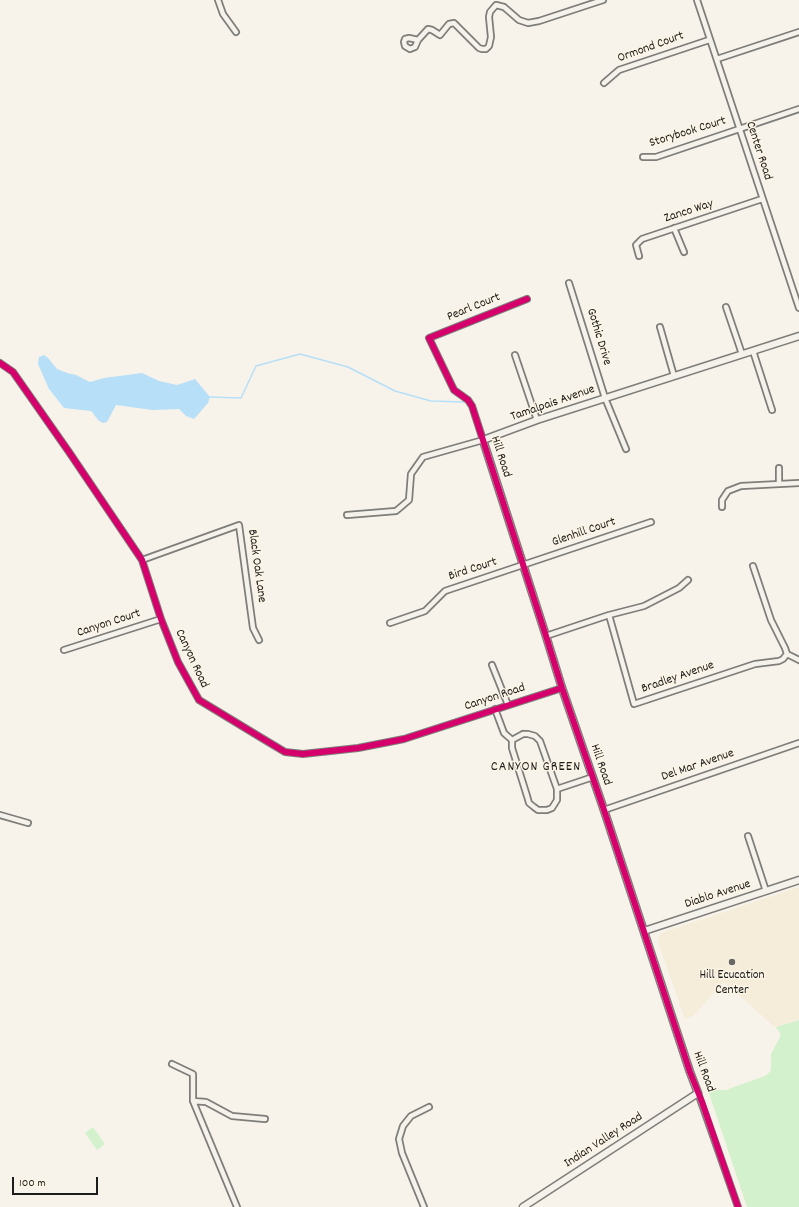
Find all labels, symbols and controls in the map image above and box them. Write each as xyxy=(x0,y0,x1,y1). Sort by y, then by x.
street label: Ormond Court xyxy=(616,29,686,67)
street label: Storybook Court xyxy=(648,114,728,152)
street label: Center Road xyxy=(741,120,775,182)
street label: Zanco Way xyxy=(663,197,715,227)
street label: Pearl Court xyxy=(445,290,503,326)
street label: Gothic Drive xyxy=(582,307,614,367)
street label: Tamalpais Avenue xyxy=(509,382,597,426)
street label: Hill Road xyxy=(486,434,514,480)
street label: Glenhill Court xyxy=(550,515,618,551)
street label: Black Oak Lane xyxy=(243,528,269,604)
street label: Bird Court xyxy=(447,555,499,585)
street label: Canyon Court xyxy=(75,606,143,642)
street label: Canyon Road xyxy=(171,627,211,691)
street label: Bradley Avenue xyxy=(640,658,716,698)
street label: Canyon Road xyxy=(463,681,527,715)
street label: Hill Road xyxy=(586,742,614,788)
street label: Del Mar Avenue xyxy=(660,746,736,786)
district label: CANYON GREEN xyxy=(491,760,581,776)
street label: Diablo Avenue xyxy=(683,877,753,913)
marker: Hill Ecucation Center xyxy=(727,957,737,967)
place label: Hill Ecucation Center xyxy=(699,968,765,999)
street label: Hill Road xyxy=(688,1049,718,1095)
street label: Indian Valley Road xyxy=(562,1110,646,1172)
scale bar xyxy=(14,1169,100,1195)
text: 100 m xyxy=(19,1175,46,1192)

